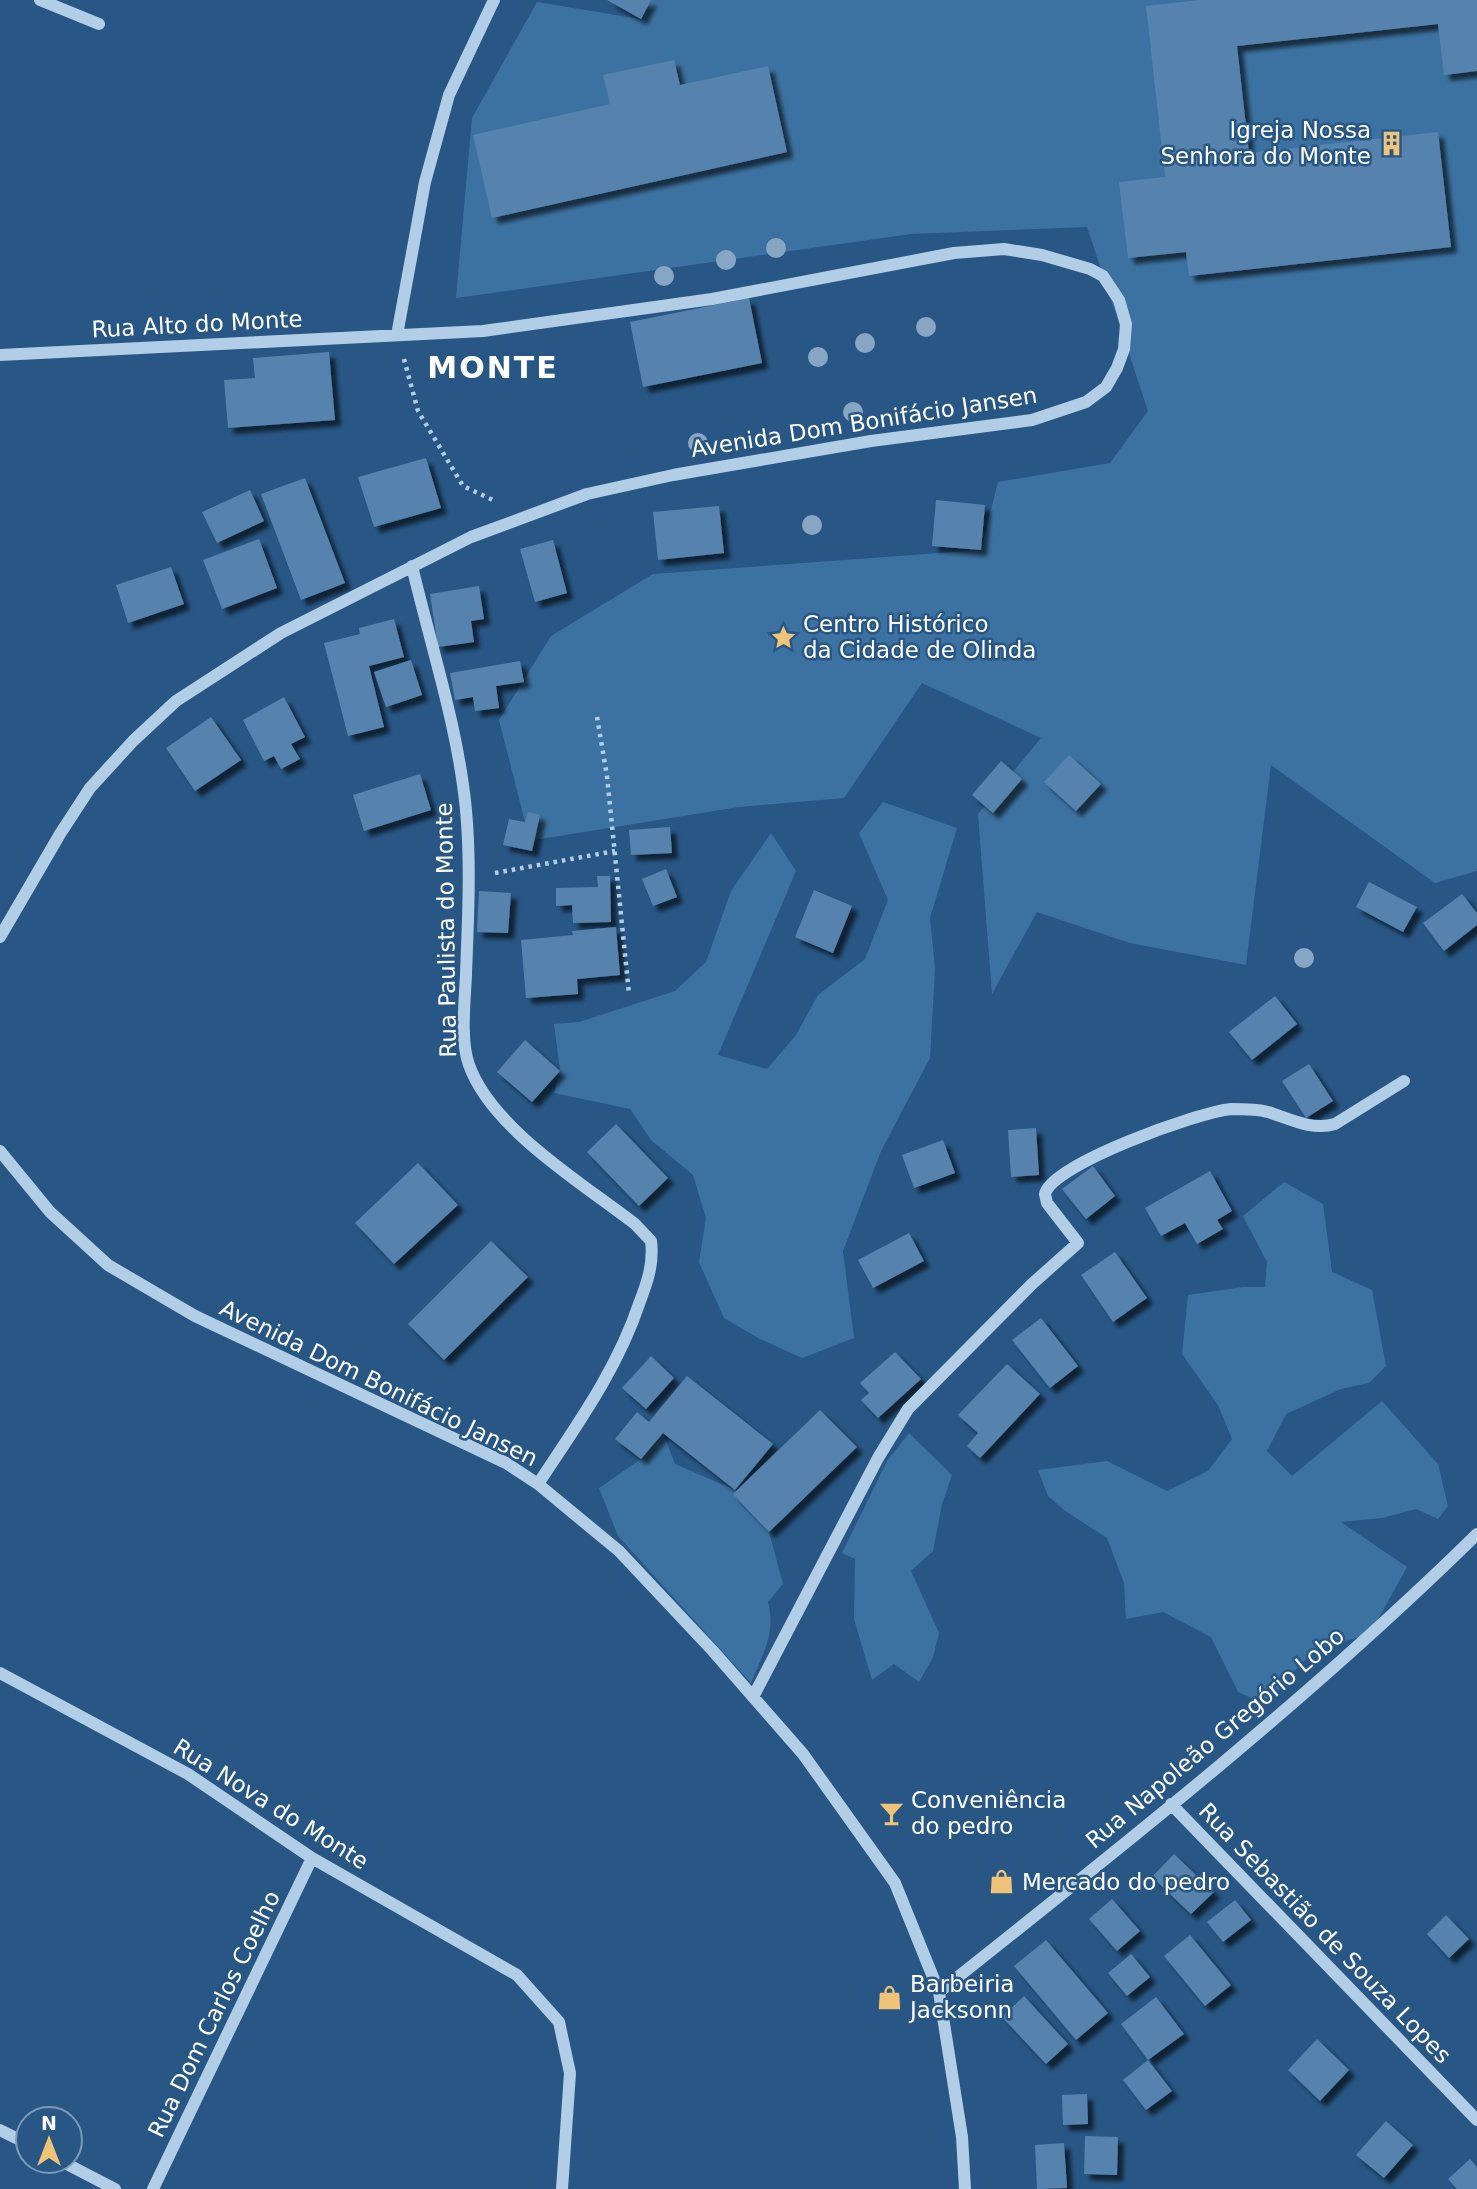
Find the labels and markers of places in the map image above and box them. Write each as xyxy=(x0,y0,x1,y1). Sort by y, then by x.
place label: Igreja Nossa Senhora do Monte xyxy=(1161,117,1371,169)
building icon: Igreja Nossa Senhora do Monte xyxy=(1377,129,1405,157)
place label: Centro Histórico da Cidade de Olinda xyxy=(803,611,1036,663)
place icon: Centro Histórico da Cidade de Olinda xyxy=(769,623,797,651)
place label: Conveniência do pedro xyxy=(911,1787,1066,1839)
bar icon: Conveniência do pedro xyxy=(877,1799,905,1827)
shop icon: Mercado do pedro xyxy=(988,1868,1016,1896)
place label: Mercado do pedro xyxy=(1022,1869,1230,1895)
place label: Barbeiria Jacksonn xyxy=(908,1971,1014,2023)
shop icon: Barbeiria Jacksonn xyxy=(876,1983,904,2011)

